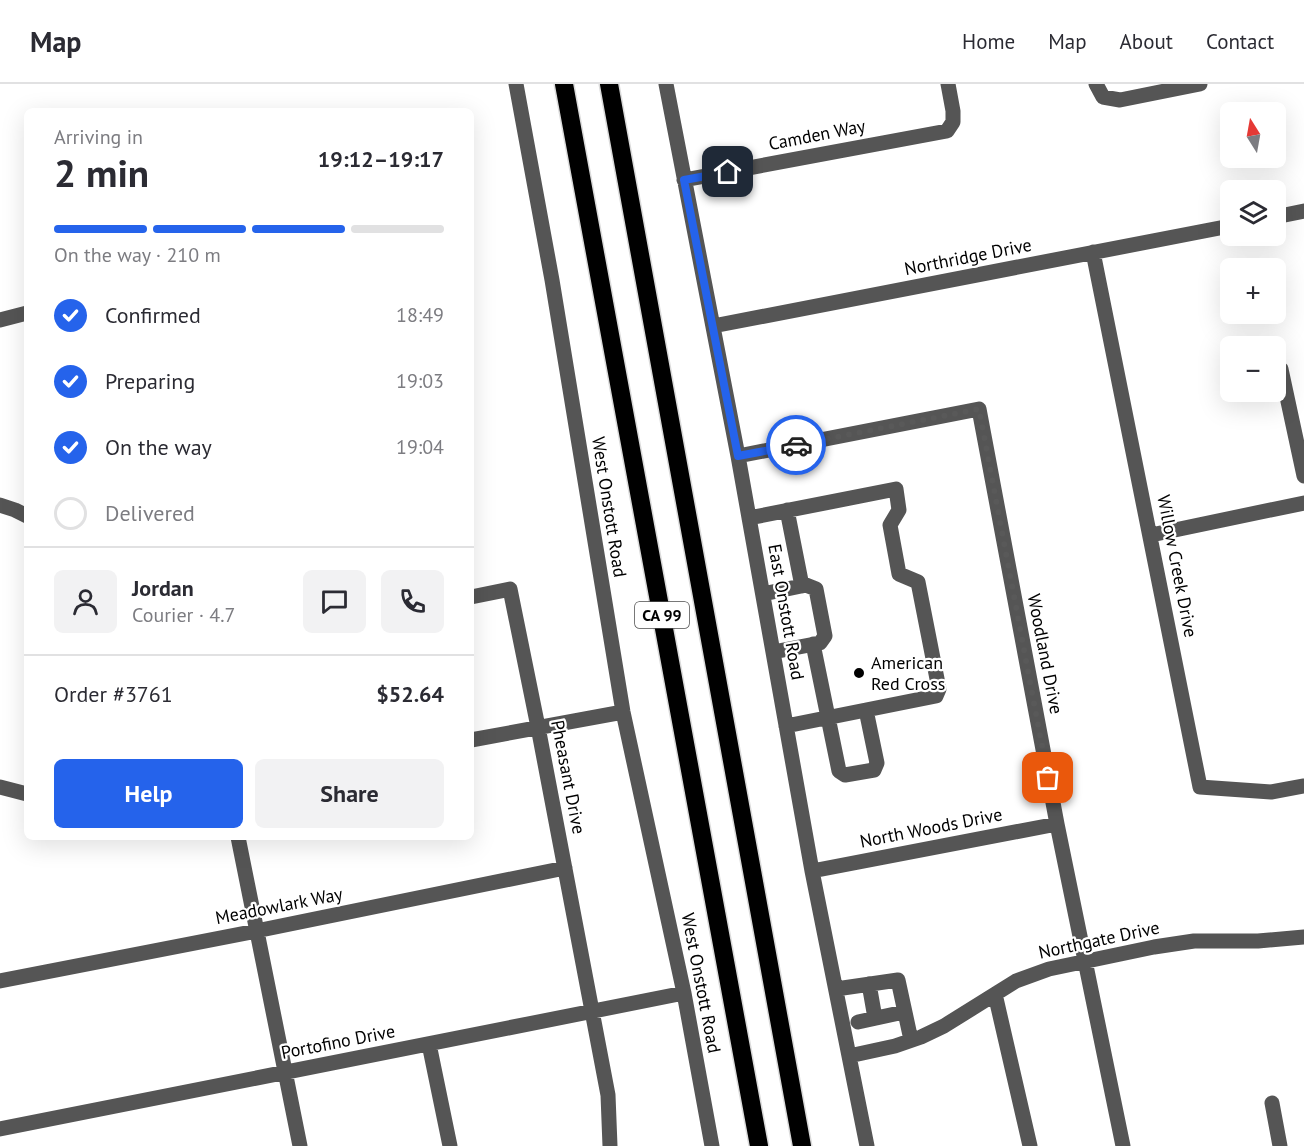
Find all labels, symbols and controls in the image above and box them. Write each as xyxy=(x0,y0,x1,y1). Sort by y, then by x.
text: Map xyxy=(30,23,81,60)
text: Home xyxy=(962,28,1015,55)
text: Map xyxy=(1048,28,1087,55)
text: About xyxy=(1120,28,1173,55)
text: Contact xyxy=(1206,28,1274,55)
north arrow xyxy=(1220,102,1286,168)
map controls xyxy=(1220,102,1286,402)
street label: Camden Way xyxy=(767,114,868,155)
text: Arriving in xyxy=(54,124,143,150)
text: 19:12–19:17 xyxy=(318,145,444,173)
pin xyxy=(702,146,753,197)
text: 2 min xyxy=(54,147,149,198)
icon: home xyxy=(711,155,744,188)
button: layers xyxy=(1220,180,1286,246)
street label: Northridge Drive xyxy=(902,233,1033,280)
text: On the way · 210 m xyxy=(54,242,221,268)
button: + xyxy=(1220,258,1286,324)
icon: check xyxy=(54,299,87,332)
text: Confirmed xyxy=(105,301,201,329)
text: 18:49 xyxy=(396,302,444,328)
button: − xyxy=(1220,336,1286,402)
icon: check xyxy=(54,365,87,398)
text: Preparing xyxy=(105,367,195,395)
text: 19:03 xyxy=(396,368,444,394)
courier xyxy=(766,415,826,475)
icon: car xyxy=(780,429,813,462)
icon: check xyxy=(54,431,87,464)
text: On the way xyxy=(105,433,212,461)
text: 19:04 xyxy=(396,434,444,460)
street label: West Onstott Road xyxy=(587,435,632,579)
street label: Willow Creek Drive xyxy=(1152,493,1203,639)
text: Delivered xyxy=(105,499,195,527)
street label: East Onstott Road xyxy=(763,542,810,682)
button: person xyxy=(54,570,117,633)
button: chat xyxy=(303,570,366,633)
button: phone xyxy=(381,570,444,633)
text: Jordan xyxy=(132,574,194,602)
street label: Woodland Drive xyxy=(1023,592,1068,716)
text: Courier · 4.7 xyxy=(132,602,235,628)
road number: CA 99 xyxy=(635,602,689,628)
place label: American Red Cross xyxy=(871,651,945,695)
marker: American Red Cross xyxy=(852,666,866,680)
text: Order #3761 xyxy=(54,680,173,708)
text: $52.64 xyxy=(376,680,444,708)
street label: Pheasant Drive xyxy=(546,718,591,836)
pin xyxy=(1022,752,1073,803)
button: Help xyxy=(54,759,243,828)
button: Share xyxy=(255,759,444,828)
icon: bag xyxy=(1031,761,1064,794)
street label: North Woods Drive xyxy=(858,802,1004,853)
street label: Meadowlark Way xyxy=(213,882,345,929)
street label: West Onstott Road xyxy=(677,911,726,1055)
street label: Northgate Drive xyxy=(1036,915,1162,964)
street label: Portofino Drive xyxy=(279,1019,397,1064)

